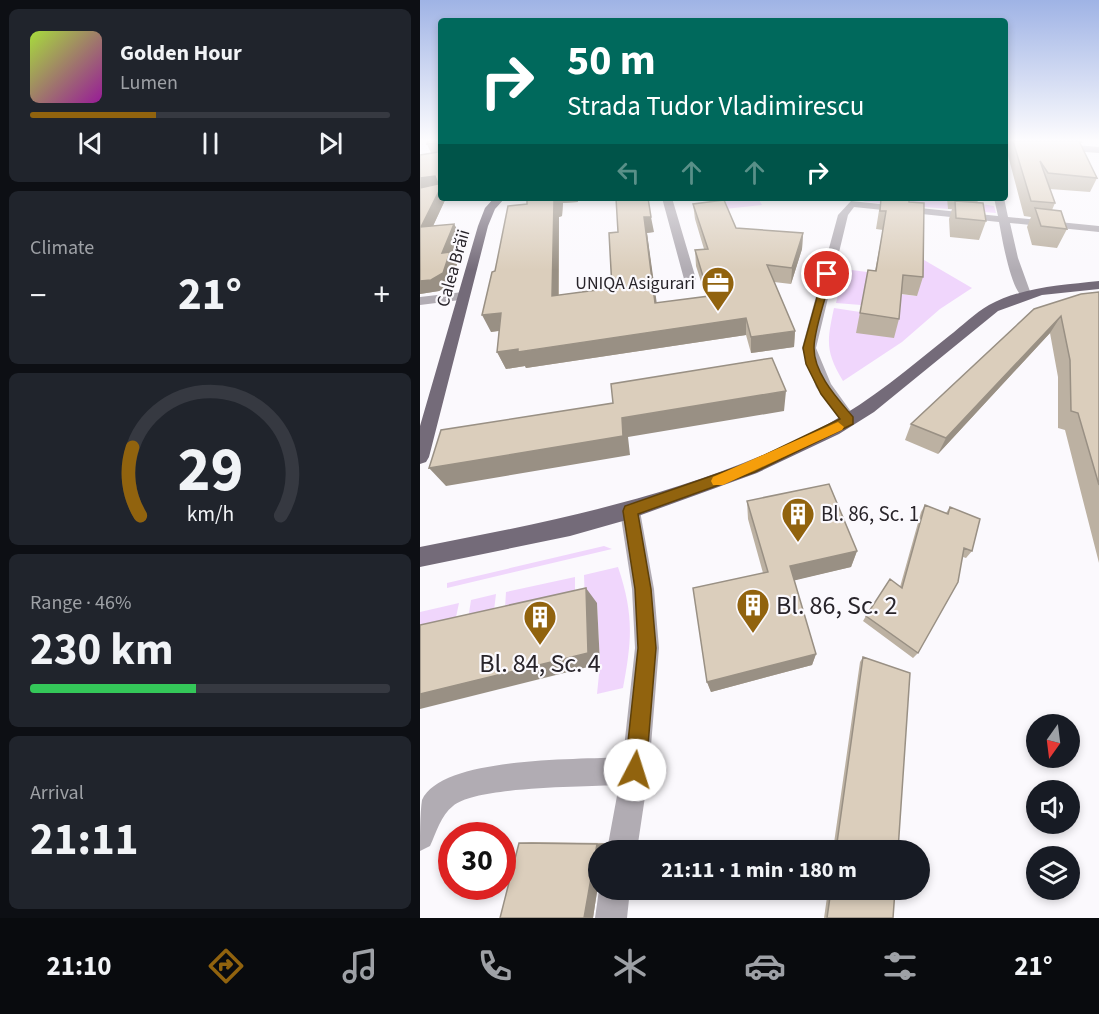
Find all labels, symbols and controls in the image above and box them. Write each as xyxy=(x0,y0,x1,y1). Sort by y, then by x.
text: 50 m xyxy=(567,31,656,91)
text: Golden Hour xyxy=(120,37,242,69)
icon: right xyxy=(468,42,546,120)
text: Lumen xyxy=(120,69,178,97)
text: Strada Tudor Vladimirescu xyxy=(567,87,864,126)
icon: previous xyxy=(74,127,107,160)
icon: pause xyxy=(194,127,227,160)
icon: next xyxy=(314,127,347,160)
icon: left xyxy=(612,156,645,189)
icon: ahead xyxy=(675,156,708,189)
icon: ahead xyxy=(738,156,771,189)
icon: right xyxy=(801,156,834,189)
street label: Calea Brăii xyxy=(430,226,476,310)
text: Climate xyxy=(30,234,94,262)
pin xyxy=(801,248,852,299)
icon: arrive xyxy=(810,257,843,290)
text: 21° xyxy=(178,263,242,327)
office icon: UNIQA Asigurari xyxy=(700,265,736,312)
place label: UNIQA Asigurari xyxy=(575,271,695,296)
text: − xyxy=(30,272,46,319)
text: + xyxy=(374,272,390,319)
text: 29 xyxy=(177,426,243,515)
building icon: Bl. 86, Sc. 1 xyxy=(780,496,816,543)
text: km/h xyxy=(186,499,234,530)
place label: Bl. 86, Sc. 1 xyxy=(821,499,919,529)
building icon: Bl. 86, Sc. 2 xyxy=(735,587,771,634)
place label: Bl. 86, Sc. 2 xyxy=(776,587,897,624)
text: Range · 46% xyxy=(30,589,131,617)
building icon: Bl. 84, Sc. 4 xyxy=(522,599,558,646)
text: 230 km xyxy=(30,618,174,682)
place label: Bl. 84, Sc. 4 xyxy=(479,645,601,682)
north arrow xyxy=(1026,714,1080,768)
map controls xyxy=(1026,714,1080,900)
position arrow xyxy=(603,738,667,802)
text: Arrival xyxy=(30,779,84,807)
button: sound xyxy=(1026,780,1080,834)
text: 21:11 xyxy=(30,808,139,872)
speed limit sign: 30 xyxy=(438,822,516,900)
button: layers xyxy=(1026,846,1080,900)
text: 21:11 · 1 min · 180 m xyxy=(661,854,857,886)
icon: directions xyxy=(205,945,247,987)
icon: music xyxy=(339,945,381,987)
icon: phone xyxy=(474,945,516,987)
icon: climate xyxy=(609,945,651,987)
icon: car xyxy=(744,945,786,987)
icon: filters xyxy=(879,945,921,987)
text: 21:10 xyxy=(46,947,112,986)
text: 21° xyxy=(1014,947,1053,986)

